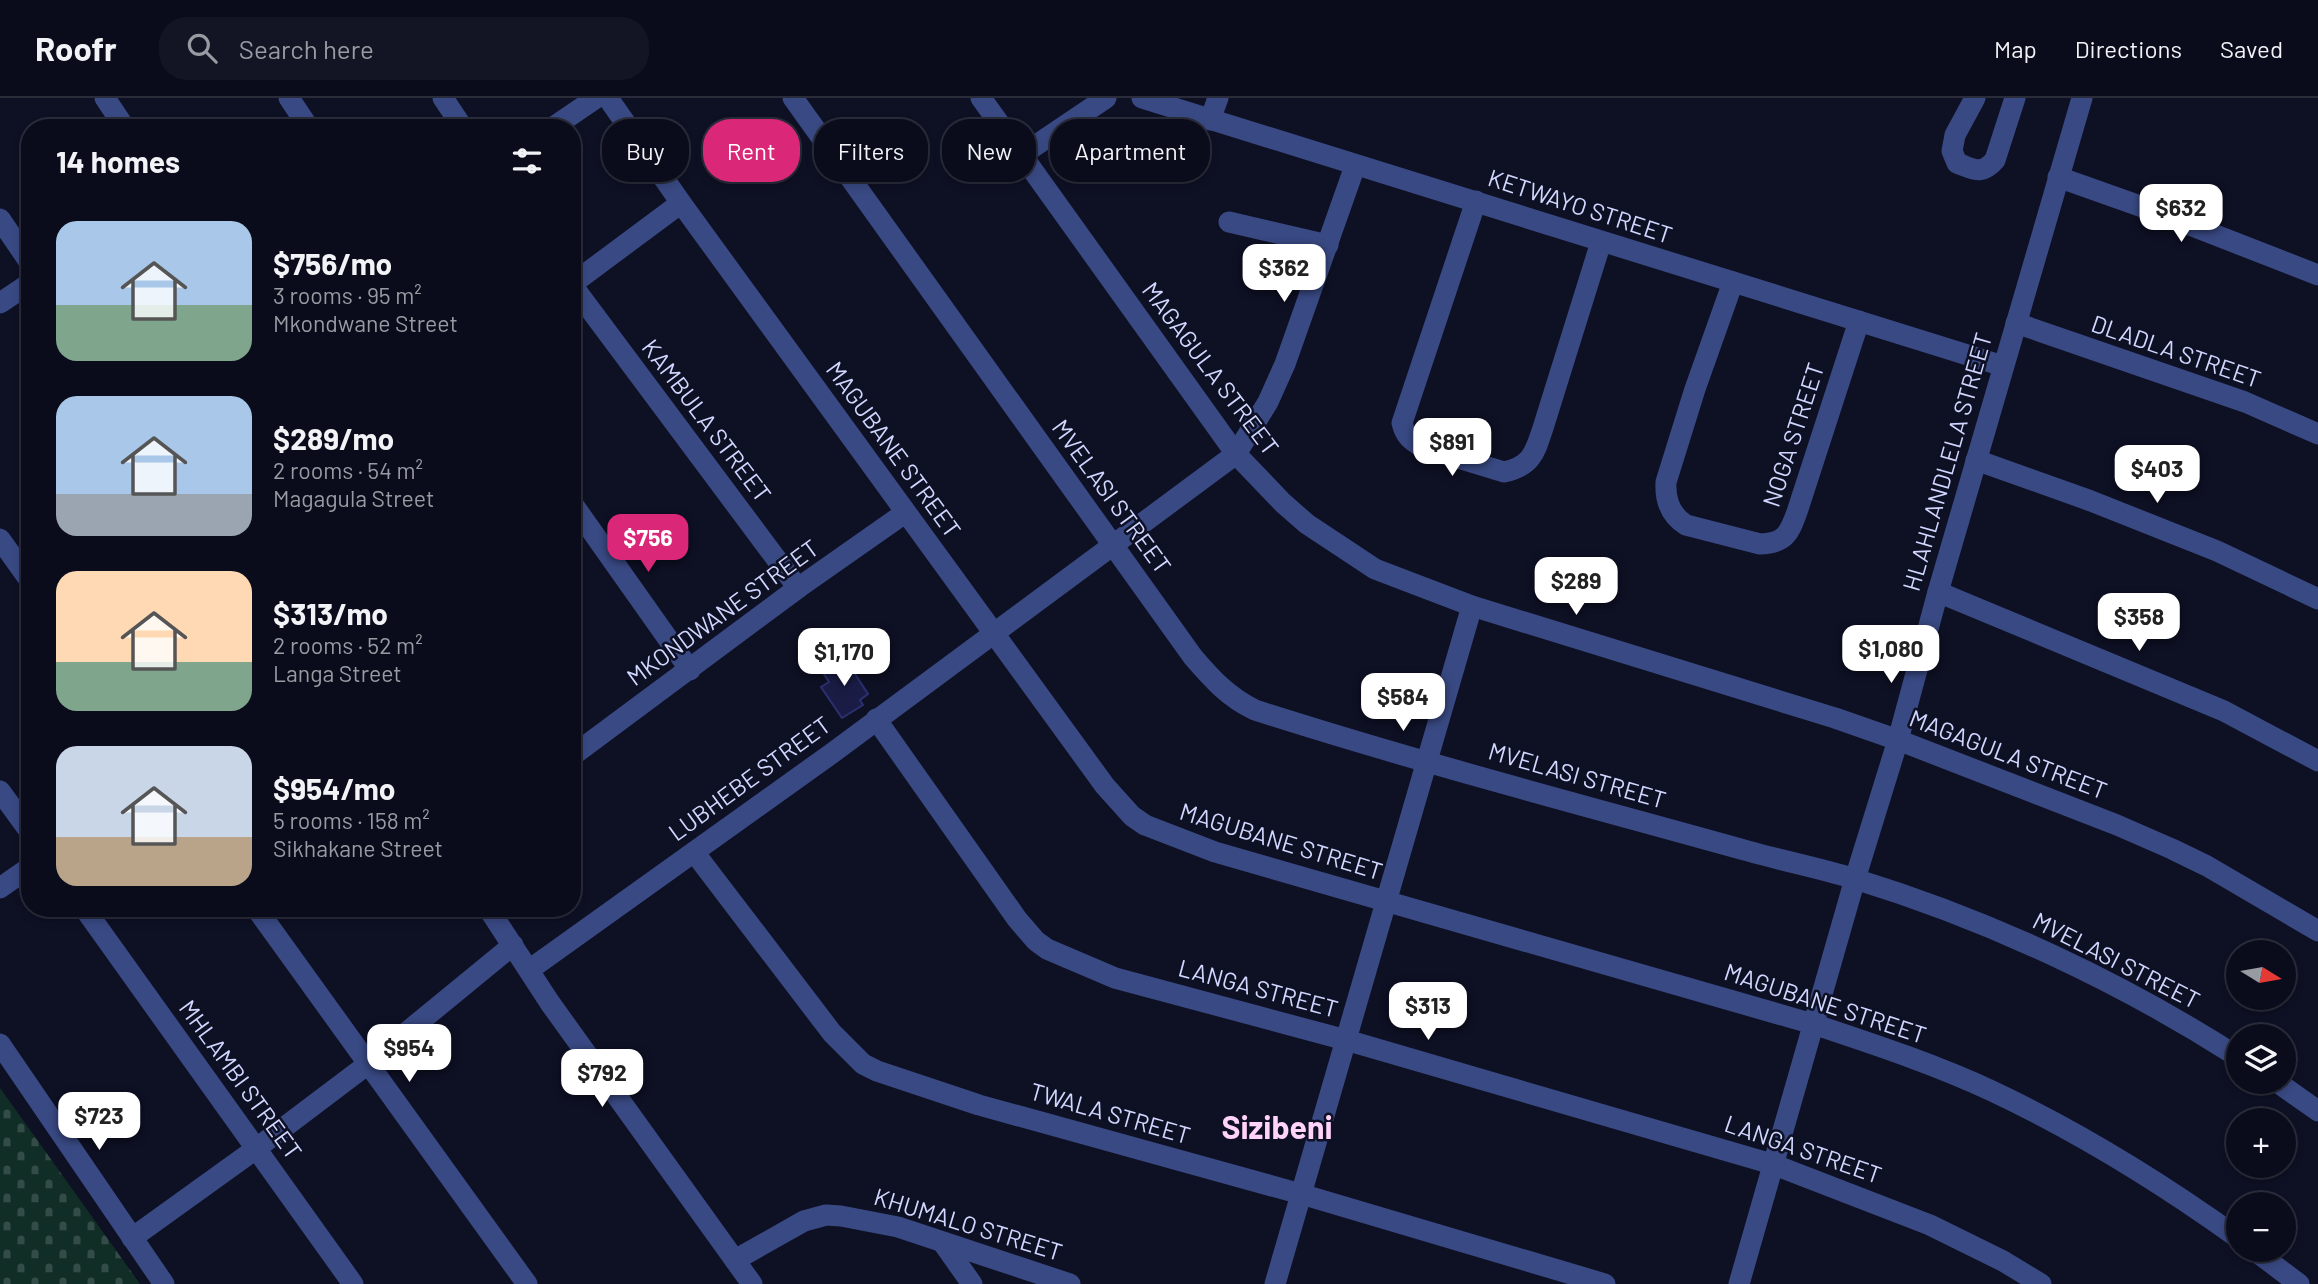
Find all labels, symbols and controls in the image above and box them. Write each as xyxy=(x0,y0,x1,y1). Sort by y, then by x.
search box xyxy=(159,17,649,80)
text: Roofr xyxy=(35,28,117,68)
icon: search xyxy=(183,29,221,67)
text: Search here xyxy=(239,33,374,64)
text: Map xyxy=(1994,34,2037,63)
text: Directions xyxy=(2075,34,2182,63)
text: Saved xyxy=(2220,34,2283,63)
chip: Buy xyxy=(602,119,689,182)
chip: Rent xyxy=(703,119,800,182)
chip: Filters xyxy=(814,119,928,182)
chip: New xyxy=(942,119,1036,182)
chip: Apartment xyxy=(1050,119,1210,182)
icon: filters xyxy=(508,142,546,180)
text: 14 homes xyxy=(56,143,180,179)
street label: KETWAYO STREET xyxy=(1485,162,1676,249)
pin: $632 xyxy=(2140,184,2222,244)
text: $632 xyxy=(2156,193,2206,221)
pin: $362 xyxy=(1243,244,1325,304)
text: $756/mo xyxy=(273,245,392,281)
icon: home xyxy=(112,249,196,333)
text: $362 xyxy=(1259,253,1309,281)
street label: MAGAGULA STREET xyxy=(1137,276,1286,460)
text: 3 rooms · 95 m² xyxy=(273,281,422,309)
street label: DLADLA STREET xyxy=(2088,308,2265,393)
text: Mkondwane Street xyxy=(273,309,458,337)
street label: HLAHLANDLELA STREET xyxy=(1896,329,1997,594)
street label: KAMBULA STREET xyxy=(637,333,778,507)
street label: MAGUBANE STREET xyxy=(821,355,968,543)
street label: NOGA STREET xyxy=(1756,359,1830,510)
street label: MVELASI STREET xyxy=(1047,413,1178,579)
pin: $891 xyxy=(1411,418,1493,478)
text: $289/mo xyxy=(273,420,394,456)
icon: home xyxy=(112,424,196,508)
text: $891 xyxy=(1429,427,1475,455)
pin: $403 xyxy=(2116,446,2198,505)
text: $403 xyxy=(2131,454,2183,482)
text: 2 rooms · 54 m² xyxy=(273,456,423,484)
text: Magagula Street xyxy=(273,484,434,512)
pin: $756 xyxy=(607,514,689,574)
text: $756 xyxy=(623,523,673,551)
street label: MKONDWANE STREET xyxy=(621,533,824,691)
pin: $289 xyxy=(1535,558,1617,617)
text: $289 xyxy=(1551,566,1601,594)
pin: $358 xyxy=(2098,594,2180,653)
text: $313/mo xyxy=(273,595,388,631)
icon: home xyxy=(112,599,196,683)
text: $358 xyxy=(2114,602,2164,630)
pin: $1,080 xyxy=(1834,626,1948,685)
pin: $1,170 xyxy=(787,628,901,688)
text: 2 rooms · 52 m² xyxy=(273,631,423,659)
text: $1,080 xyxy=(1858,634,1924,662)
text: $1,170 xyxy=(814,637,874,665)
text: Langa Street xyxy=(273,659,402,687)
pin: $584 xyxy=(1362,674,1444,733)
text: $584 xyxy=(1377,682,1429,710)
street label: MAGAGULA STREET xyxy=(1906,703,2111,805)
street label: LUBHEBE STREET xyxy=(662,709,836,846)
street label: MVELASI STREET xyxy=(1485,735,1670,814)
text: $954/mo xyxy=(273,770,395,806)
icon: home xyxy=(112,774,196,858)
street label: MAGUBANE STREET xyxy=(1177,796,1386,885)
text: 5 rooms · 158 m² xyxy=(273,806,430,834)
text: Sikhakane Street xyxy=(273,834,443,862)
street label: MVELASI STREET xyxy=(2028,905,2205,1014)
north arrow xyxy=(2226,940,2296,1010)
map controls xyxy=(2226,940,2296,1262)
street label: LANGA STREET xyxy=(1175,952,1341,1023)
street label: MAGUBANE STREET xyxy=(1721,956,1930,1049)
pin: $313 xyxy=(1387,982,1469,1042)
text: $313 xyxy=(1405,991,1451,1019)
street label: MHLAMBI STREET xyxy=(174,994,309,1164)
pin: $954 xyxy=(368,1024,450,1084)
button: layers xyxy=(2226,1024,2296,1094)
text: $954 xyxy=(383,1033,435,1061)
pin: $792 xyxy=(561,1049,643,1109)
text: $792 xyxy=(577,1058,627,1086)
street label: TWALA STREET xyxy=(1027,1076,1194,1149)
pin: $723 xyxy=(58,1093,140,1152)
text: $723 xyxy=(74,1101,124,1129)
district label: Sizibeni xyxy=(1221,1107,1333,1145)
street label: LANGA STREET xyxy=(1721,1108,1886,1189)
button: + xyxy=(2226,1108,2296,1178)
street label: KHUMALO STREET xyxy=(871,1181,1066,1266)
button: − xyxy=(2226,1192,2296,1262)

